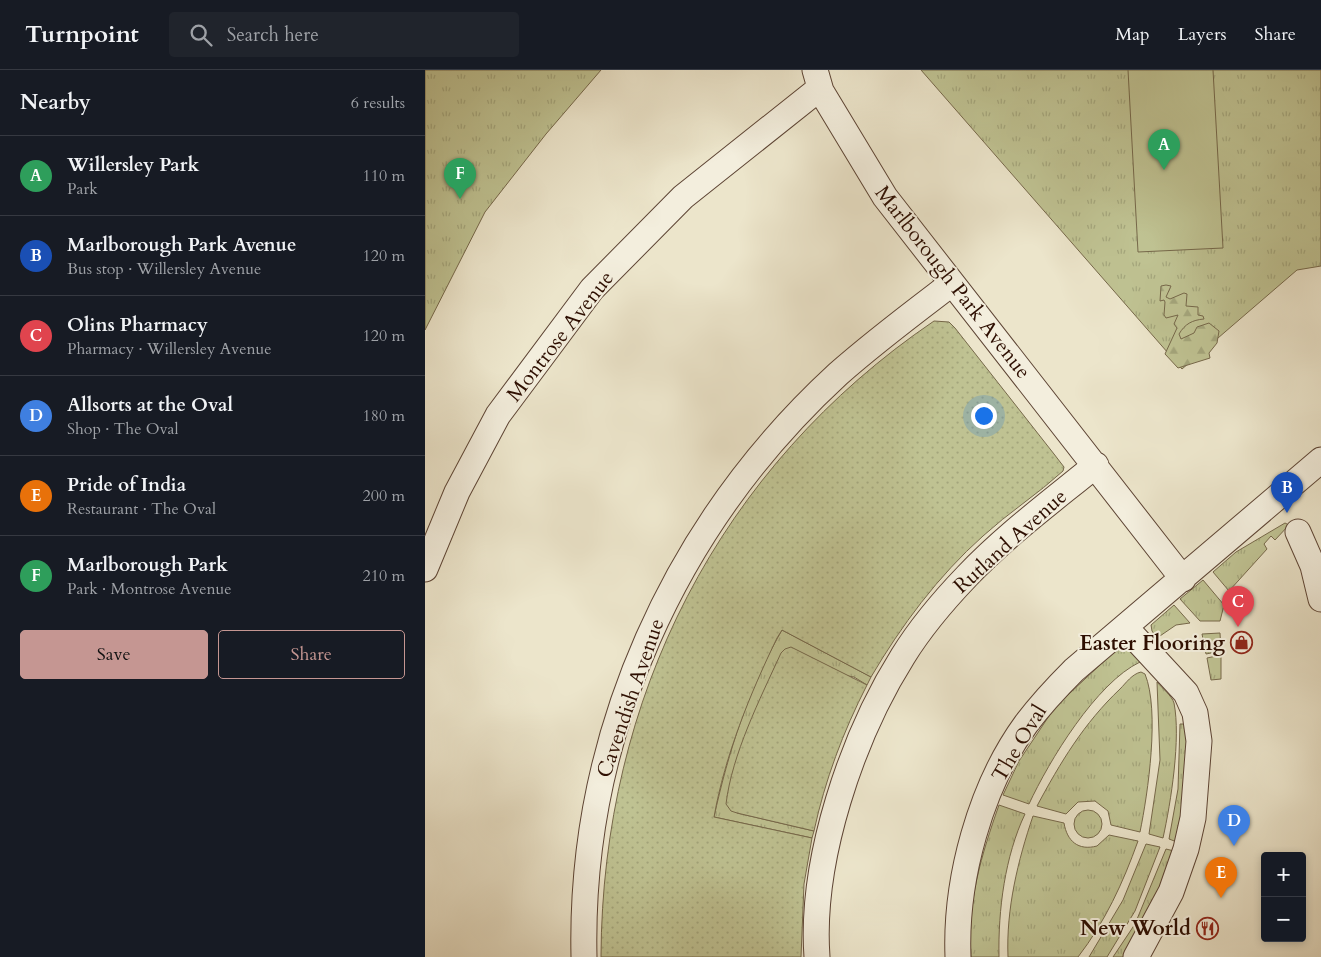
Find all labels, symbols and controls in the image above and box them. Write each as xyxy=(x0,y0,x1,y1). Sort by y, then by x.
search box xyxy=(169,12,519,57)
text: Turnpoint xyxy=(25,18,139,51)
icon: search xyxy=(187,21,215,49)
text: Search here xyxy=(227,22,319,48)
text: Map xyxy=(1115,22,1150,47)
text: Layers xyxy=(1178,22,1227,47)
text: Share xyxy=(1255,22,1296,47)
text: Nearby xyxy=(20,88,91,117)
text: 6 results xyxy=(351,92,405,114)
pin: A xyxy=(1148,129,1180,170)
text: Willersley Park xyxy=(67,152,199,178)
pin: F xyxy=(444,158,476,199)
text: A xyxy=(30,165,42,187)
text: 110 m xyxy=(363,165,405,187)
text: Park xyxy=(67,178,98,200)
street label: Marlborough Park Avenue xyxy=(868,180,1037,385)
text: Marlborough Park Avenue xyxy=(67,232,296,258)
text: B xyxy=(30,245,42,267)
text: 120 m xyxy=(363,245,405,267)
text: Bus stop · Willersley Avenue xyxy=(67,258,261,280)
street label: Montrose Avenue xyxy=(500,265,621,408)
text: Olins Pharmacy xyxy=(67,312,208,338)
text: C xyxy=(30,325,42,347)
text: 120 m xyxy=(363,325,405,347)
text: Pharmacy · Willersley Avenue xyxy=(67,338,272,360)
text: Allsorts at the Oval xyxy=(67,392,233,418)
your location xyxy=(971,403,997,429)
text: D xyxy=(29,405,43,427)
text: 180 m xyxy=(363,405,405,427)
text: Shop · The Oval xyxy=(67,418,179,440)
text: Pride of India xyxy=(67,472,186,498)
pin: B xyxy=(1271,472,1303,513)
street label: Rutland Avenue xyxy=(947,482,1074,600)
text: E xyxy=(31,485,41,507)
text: 200 m xyxy=(363,485,405,507)
text: Restaurant · The Oval xyxy=(67,498,216,520)
text: Marlborough Park xyxy=(67,552,228,578)
text: F xyxy=(31,565,41,587)
text: 210 m xyxy=(363,565,405,587)
text: Park · Montrose Avenue xyxy=(67,578,232,600)
pin: C xyxy=(1222,586,1254,627)
street label: Cavendish Avenue xyxy=(590,615,671,782)
place label: Easter Flooring xyxy=(1079,629,1225,658)
button: Save xyxy=(20,630,208,679)
button: Share xyxy=(218,630,405,679)
shop icon: Easter Flooring xyxy=(1229,631,1253,655)
street label: The Oval xyxy=(985,699,1054,787)
pin: D xyxy=(1218,805,1250,846)
map controls xyxy=(1261,852,1306,942)
button: + xyxy=(1261,852,1306,897)
pin: E xyxy=(1205,857,1237,898)
button: − xyxy=(1261,897,1306,942)
place label: New World xyxy=(1080,914,1191,943)
restaurant icon: New World xyxy=(1195,916,1219,940)

